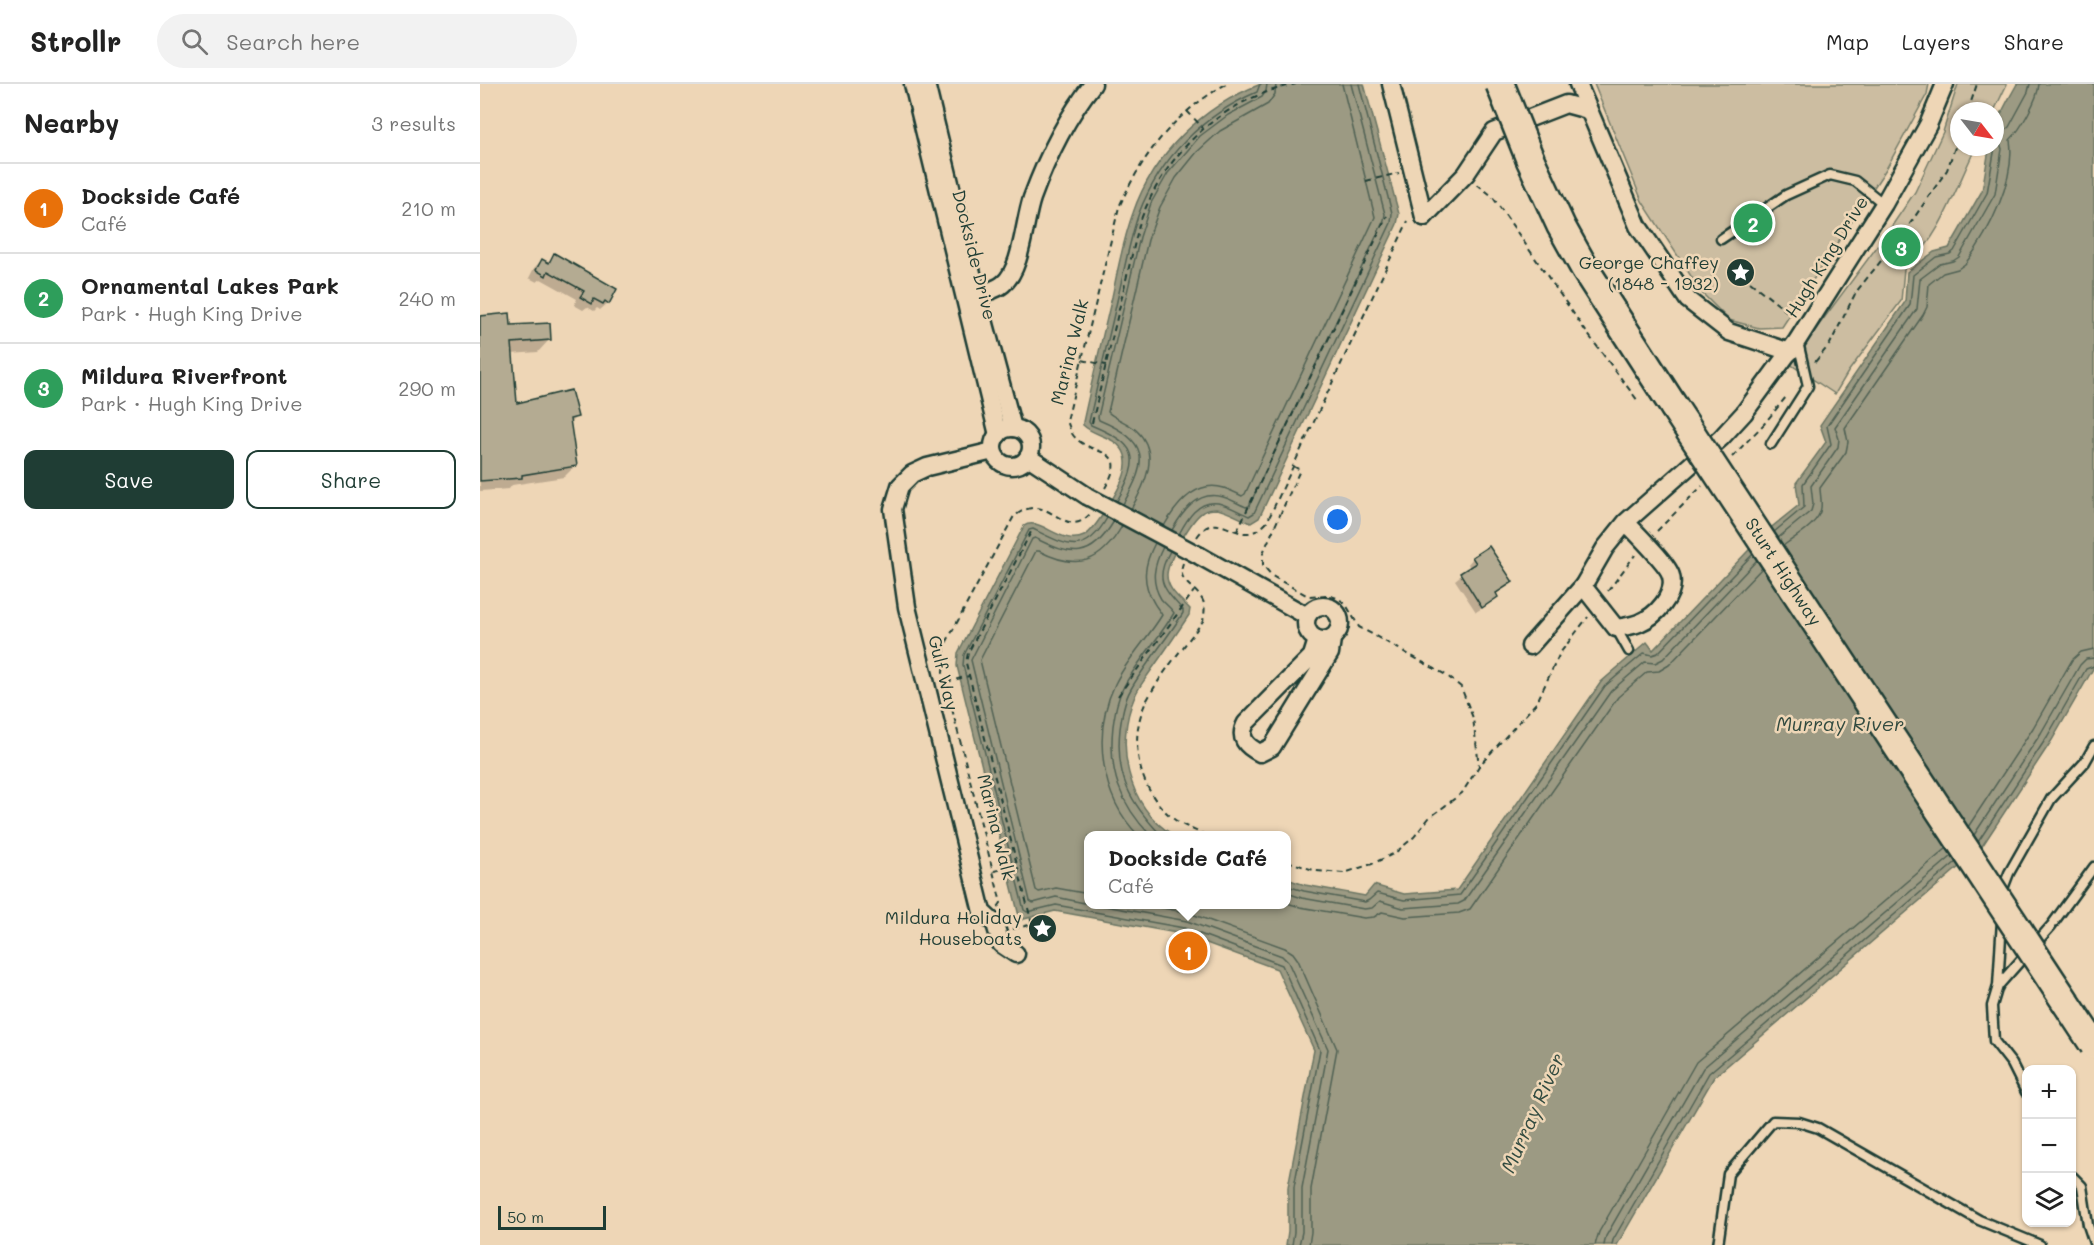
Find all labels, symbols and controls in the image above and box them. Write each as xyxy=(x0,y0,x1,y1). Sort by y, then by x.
search box xyxy=(157,14,577,68)
text: Strollr xyxy=(30,23,121,59)
icon: search xyxy=(178,25,211,58)
text: Search here xyxy=(226,27,360,56)
text: Map xyxy=(1826,28,1869,55)
text: Layers xyxy=(1902,28,1971,55)
text: Share xyxy=(2004,28,2064,55)
north arrow xyxy=(1950,102,2004,156)
text: Nearby xyxy=(24,106,119,140)
text: 3 results xyxy=(371,110,456,136)
text: Dockside Café xyxy=(81,181,240,210)
street label: Dockside Drive xyxy=(947,187,1003,322)
street label: Hugh King Drive xyxy=(1779,191,1873,322)
text: 1 xyxy=(39,195,48,221)
text: 210 m xyxy=(401,195,456,221)
pin: 2 xyxy=(1734,200,1772,246)
text: Café xyxy=(81,210,127,236)
pin: 3 xyxy=(1882,224,1920,270)
place label: George Chaffey (1848 - 1932) xyxy=(1579,250,1719,295)
place icon: George Chaffey (1848 - 1932) xyxy=(1724,257,1756,289)
text: Ornamental Lakes Park xyxy=(81,271,339,300)
text: 2 xyxy=(38,285,49,311)
text: 240 m xyxy=(398,285,456,311)
street label: Marina Walk xyxy=(1044,296,1094,407)
text: Park · Hugh King Drive xyxy=(81,300,303,326)
text: Mildura Riverfront xyxy=(81,361,287,390)
text: 3 xyxy=(38,375,50,401)
text: 290 m xyxy=(398,375,456,401)
text: Park · Hugh King Drive xyxy=(81,390,303,416)
button: Save xyxy=(24,450,234,509)
button: Share xyxy=(246,450,456,509)
your location xyxy=(1323,505,1352,534)
street label: Sturt Highway xyxy=(1740,513,1828,630)
street label: Gulf Way xyxy=(923,633,965,713)
water label: Murray River xyxy=(1776,710,1904,736)
street label: Marina Walk xyxy=(972,771,1022,882)
popup xyxy=(1084,831,1291,909)
text: Dockside Café xyxy=(1108,843,1267,872)
text: Café xyxy=(1108,872,1154,898)
place label: Mildura Holiday Houseboats xyxy=(885,905,1022,950)
place icon: Mildura Holiday Houseboats xyxy=(1027,912,1059,944)
pin: 1 xyxy=(1168,928,1208,974)
water label: Murray River xyxy=(1494,1049,1570,1176)
map controls xyxy=(2022,1065,2076,1227)
button: + xyxy=(2022,1065,2076,1119)
button: − xyxy=(2022,1119,2076,1173)
button: layers xyxy=(2022,1173,2076,1227)
scale bar xyxy=(498,1203,606,1230)
text: 50 m xyxy=(507,1206,544,1227)

